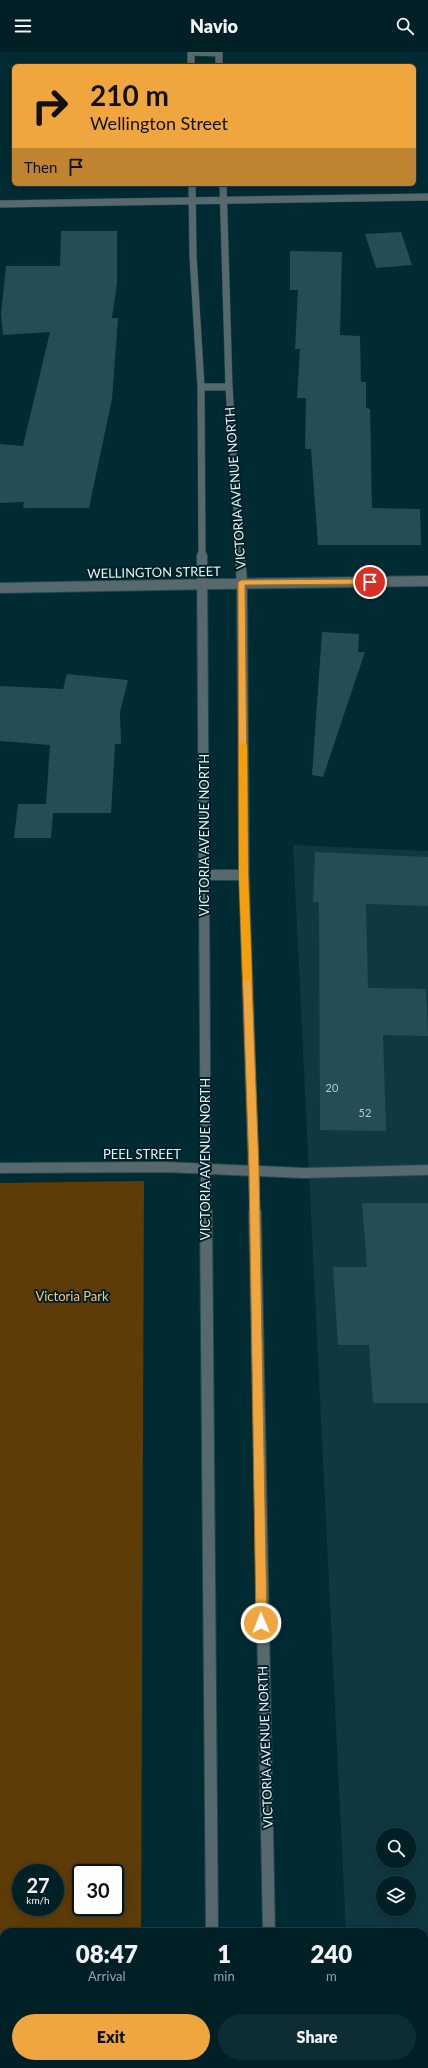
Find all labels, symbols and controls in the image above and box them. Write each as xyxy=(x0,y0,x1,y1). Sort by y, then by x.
icon: menu xyxy=(12,15,34,37)
text: Navio xyxy=(190,15,238,37)
icon: search xyxy=(394,15,416,37)
text: 210 m xyxy=(90,78,169,112)
icon: right xyxy=(24,80,76,132)
text: Wellington Street xyxy=(90,112,228,134)
icon: arrive xyxy=(65,156,87,178)
text: Then xyxy=(24,158,57,176)
street label: VICTORIA AVENUE NORTH xyxy=(221,406,249,570)
street label: WELLINGTON STREET xyxy=(87,563,221,581)
pin xyxy=(353,565,387,599)
icon: arrive xyxy=(359,571,381,593)
street label: VICTORIA AVENUE NORTH xyxy=(196,754,212,916)
street label: VICTORIA AVENUE NORTH xyxy=(197,1078,213,1240)
house number: 20 xyxy=(326,1081,339,1094)
house number: 52 xyxy=(359,1106,371,1119)
street label: PEEL STREET xyxy=(103,1146,181,1162)
park label: Victoria Park xyxy=(35,1288,109,1304)
position arrow xyxy=(240,1602,282,1644)
street label: VICTORIA AVENUE NORTH xyxy=(254,1666,276,1828)
map controls xyxy=(376,1828,416,1916)
button: search xyxy=(376,1828,416,1868)
speed limit sign: 30 xyxy=(72,1864,124,1916)
text: 27 xyxy=(26,1873,50,1897)
button: layers xyxy=(376,1876,416,1916)
text: km/h xyxy=(26,1894,50,1906)
text: 08:47 xyxy=(76,1939,138,1968)
text: 1 xyxy=(217,1939,231,1968)
text: 240 xyxy=(310,1939,352,1968)
text: Arrival xyxy=(88,1968,126,1984)
text: min xyxy=(214,1968,235,1984)
text: m xyxy=(326,1968,337,1984)
button: Exit xyxy=(12,2014,210,2060)
button: Share xyxy=(218,2014,416,2060)

